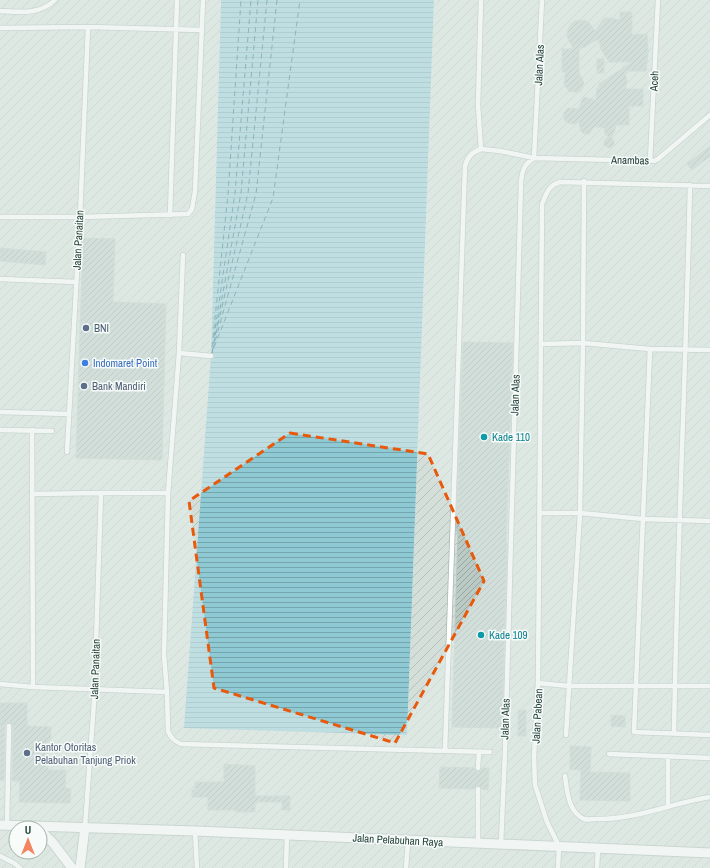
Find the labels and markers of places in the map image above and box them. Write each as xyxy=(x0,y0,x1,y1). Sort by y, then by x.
place label: BNI xyxy=(94,321,109,335)
marker: BNI xyxy=(81,323,91,333)
place label: Indomaret Point xyxy=(93,356,158,370)
marker: Indomaret Point xyxy=(80,358,90,368)
place label: Bank Mandiri xyxy=(92,379,146,393)
marker: Bank Mandiri xyxy=(79,381,89,391)
place label: Kade 110 xyxy=(492,430,530,444)
marker: Kade 110 xyxy=(479,432,489,442)
place label: Kade 109 xyxy=(489,628,528,642)
marker: Kade 109 xyxy=(476,630,486,640)
place label: Kantor Otoritas Pelabuhan Tanjung Priok xyxy=(35,740,136,767)
marker: Kantor Otoritas Pelabuhan Tanjung Priok xyxy=(22,748,32,758)

